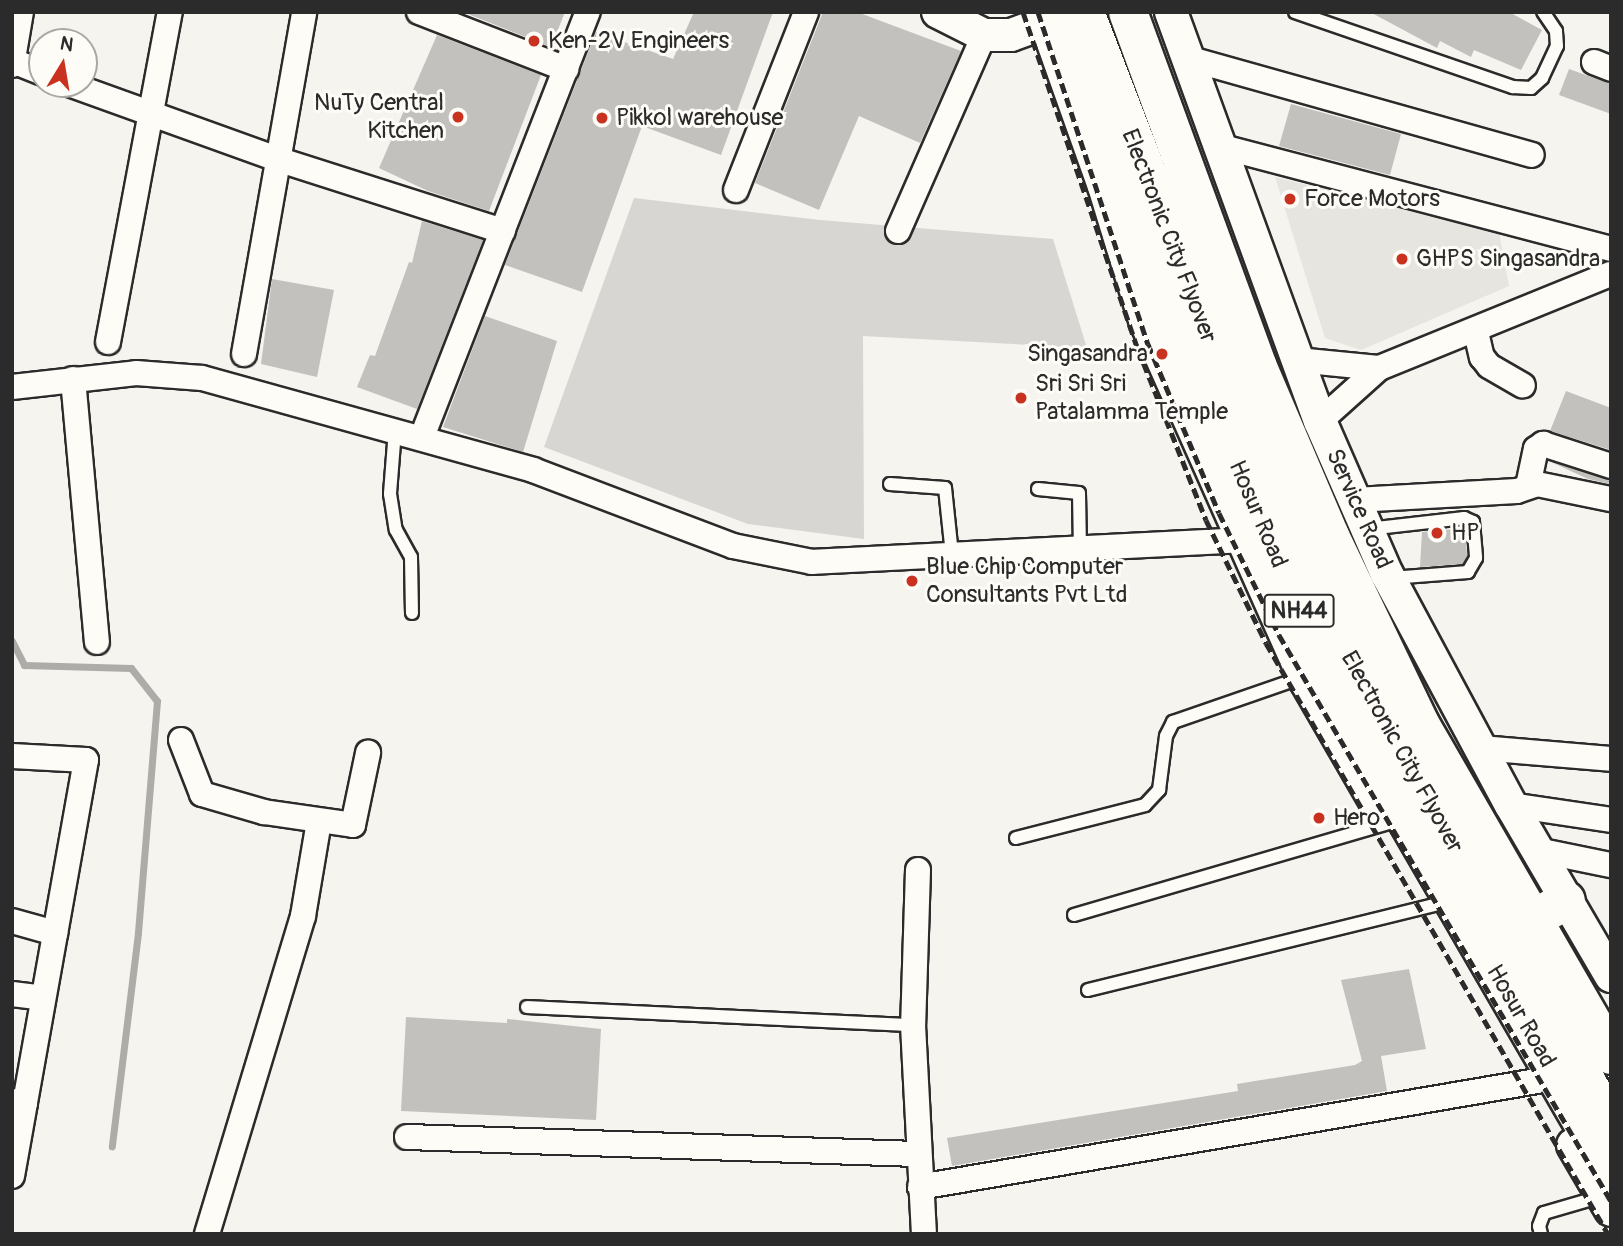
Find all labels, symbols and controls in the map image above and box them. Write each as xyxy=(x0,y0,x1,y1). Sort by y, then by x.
place label: Ken-2V Engineers xyxy=(548,27,729,55)
north arrow xyxy=(28,28,98,98)
text: N xyxy=(58,31,75,57)
marker: Ken-2V Engineers xyxy=(526,33,542,49)
place label: NuTy Central Kitchen xyxy=(314,89,444,145)
place label: Pikkol warehouse xyxy=(616,104,783,132)
marker: NuTy Central Kitchen xyxy=(450,109,466,125)
marker: Pikkol warehouse xyxy=(594,110,610,126)
street label: Electronic City Flyover xyxy=(1115,125,1223,347)
place label: Force Motors xyxy=(1304,185,1440,213)
marker: Force Motors xyxy=(1282,191,1298,207)
place label: GHPS Singasandra xyxy=(1416,245,1600,273)
marker: GHPS Singasandra xyxy=(1394,251,1410,267)
place label: Singasandra xyxy=(1027,340,1148,368)
marker: Singasandra xyxy=(1154,346,1170,362)
place label: Sri Sri Sri Patalamma Temple xyxy=(1035,370,1228,426)
marker: Sri Sri Sri Patalamma Temple xyxy=(1013,390,1029,406)
street label: Service Road xyxy=(1320,444,1398,574)
street label: Hosur Road xyxy=(1222,456,1294,572)
place label: HP xyxy=(1451,519,1479,547)
marker: HP xyxy=(1429,525,1445,541)
place label: Blue Chip Computer Consultants Pvt Ltd xyxy=(926,553,1128,609)
marker: Blue Chip Computer Consultants Pvt Ltd xyxy=(904,573,920,589)
road number: NH44 xyxy=(1262,592,1336,631)
street label: Electronic City Flyover xyxy=(1334,646,1470,858)
place label: Hero xyxy=(1333,804,1380,832)
marker: Hero xyxy=(1311,810,1327,826)
street label: Hosur Road xyxy=(1480,959,1562,1073)

